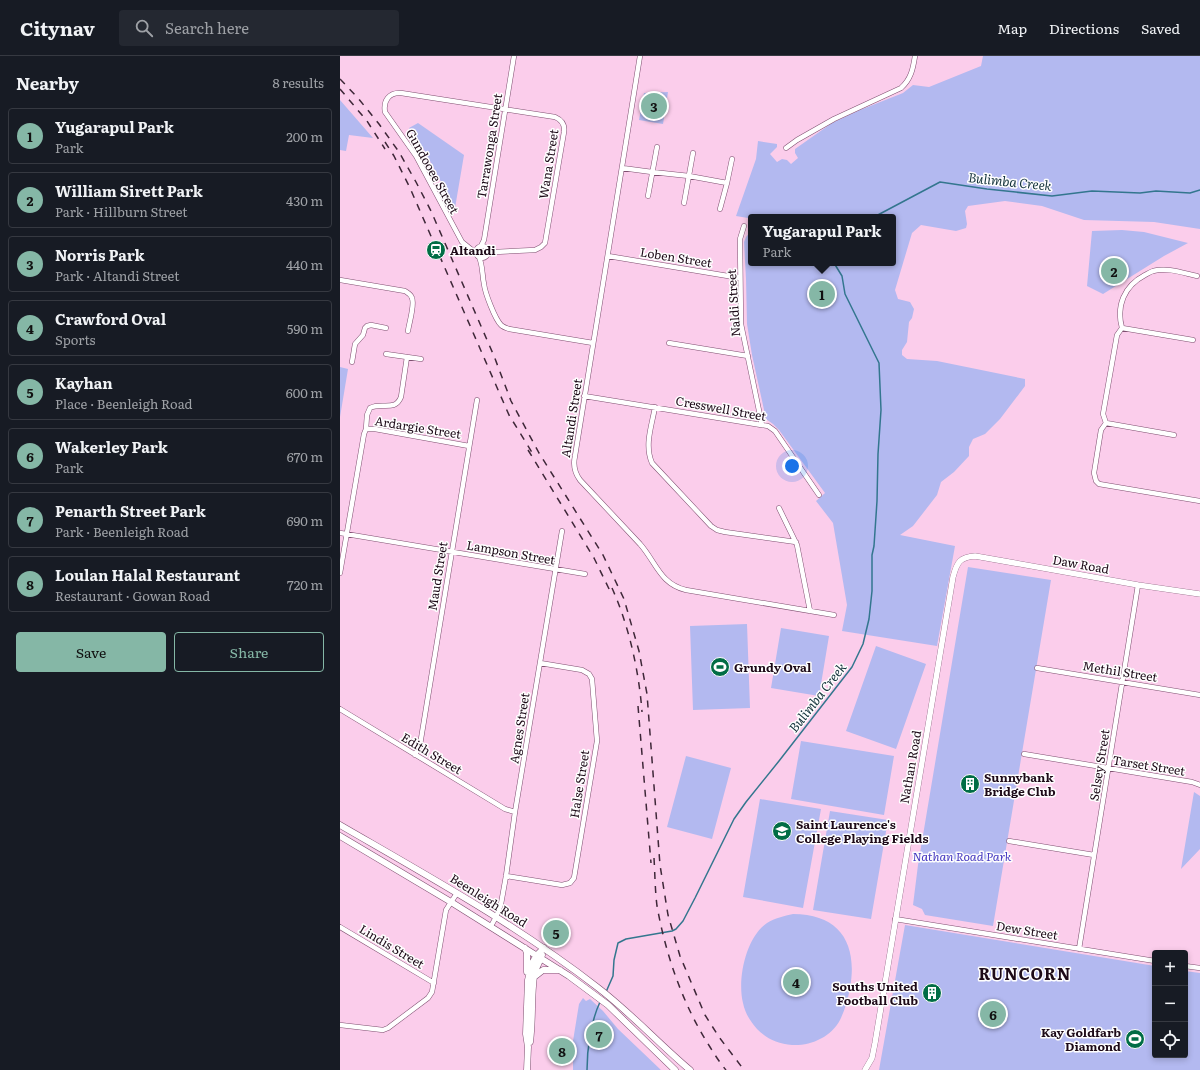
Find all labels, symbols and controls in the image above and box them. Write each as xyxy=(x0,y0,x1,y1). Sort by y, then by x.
search box xyxy=(119,10,399,46)
text: Citynav xyxy=(20,14,95,42)
text: Search here xyxy=(165,16,249,39)
icon: search xyxy=(133,17,155,39)
text: Map xyxy=(997,18,1027,38)
text: Directions xyxy=(1049,18,1119,38)
text: Saved xyxy=(1141,18,1180,38)
text: Nearby xyxy=(16,70,79,95)
text: 8 results xyxy=(273,73,324,92)
pin: 3 xyxy=(641,91,667,121)
street label: Tarrawonga Street xyxy=(472,92,506,200)
text: Yugarapul Park xyxy=(55,115,174,138)
street label: Gundooee Street xyxy=(402,125,464,217)
text: 1 xyxy=(27,127,33,146)
text: 200 m xyxy=(286,127,323,146)
street label: Wana Street xyxy=(534,128,562,200)
text: Park xyxy=(55,138,84,157)
water label: Bulimba Creek xyxy=(967,167,1054,195)
text: William Sirett Park xyxy=(55,179,203,202)
text: 2 xyxy=(27,191,33,210)
text: 430 m xyxy=(286,191,323,210)
text: Park · Hillburn Street xyxy=(55,202,188,221)
popup xyxy=(748,214,896,266)
text: Yugarapul Park xyxy=(763,219,881,242)
station icon: Altandi xyxy=(425,239,447,261)
place label: Altandi xyxy=(450,241,496,259)
street label: Loben Street xyxy=(639,242,713,272)
text: Park xyxy=(763,242,791,261)
text: Norris Park xyxy=(55,243,145,266)
text: 3 xyxy=(26,255,34,274)
text: 440 m xyxy=(286,255,323,274)
pin: 2 xyxy=(1101,256,1127,286)
text: Park · Altandi Street xyxy=(55,266,179,285)
street label: Naldi Street xyxy=(722,268,744,337)
pin: 1 xyxy=(809,279,835,309)
text: Crawford Oval xyxy=(55,307,166,330)
text: 4 xyxy=(26,319,34,338)
text: 590 m xyxy=(287,319,323,338)
text: Sports xyxy=(55,330,95,349)
text: Kayhan xyxy=(55,371,113,394)
street label: Altandi Street xyxy=(556,377,586,459)
text: 5 xyxy=(26,383,34,402)
text: 600 m xyxy=(286,383,323,402)
street label: Cresswell Street xyxy=(674,391,768,425)
text: Place · Beenleigh Road xyxy=(55,394,193,413)
street label: Ardargie Street xyxy=(374,411,463,443)
text: Wakerley Park xyxy=(55,435,168,458)
text: 6 xyxy=(26,447,34,466)
text: 670 m xyxy=(287,447,323,466)
your location xyxy=(782,456,802,476)
text: Park xyxy=(55,458,84,477)
text: Penarth Street Park xyxy=(55,499,206,522)
text: 7 xyxy=(26,511,34,530)
text: 690 m xyxy=(286,511,323,530)
text: Park · Beenleigh Road xyxy=(55,522,189,541)
street label: Lampson Street xyxy=(465,535,557,569)
street label: Maud Street xyxy=(423,540,451,612)
street label: Daw Road xyxy=(1051,550,1111,578)
text: Loulan Halal Restaurant xyxy=(55,563,240,586)
text: 8 xyxy=(26,575,34,594)
text: 720 m xyxy=(287,575,323,594)
text: Restaurant · Gowan Road xyxy=(55,586,210,605)
button: Save xyxy=(16,632,166,672)
button: Share xyxy=(174,632,324,672)
sports icon: Grundy Oval xyxy=(709,656,731,678)
street label: Methil Street xyxy=(1081,656,1159,686)
water label: Bulimba Creek xyxy=(784,657,851,736)
place label: Grundy Oval xyxy=(734,658,812,676)
street label: Agnes Street xyxy=(505,691,534,765)
street label: Edith Street xyxy=(398,728,466,778)
street label: Nathan Road xyxy=(895,728,925,805)
street label: Selsey Street xyxy=(1084,728,1114,802)
street label: Halse Street xyxy=(565,748,593,819)
street label: Tarset Street xyxy=(1111,750,1187,780)
place label: Sunnybank Bridge Club xyxy=(984,768,1056,800)
building icon: Sunnybank Bridge Club xyxy=(959,773,981,795)
place label: Saint Laurence's College Playing Fields xyxy=(796,815,928,847)
school or university icon: Saint Laurence's College Playing Fields xyxy=(771,820,793,842)
park label: Nathan Road Park xyxy=(913,847,1012,865)
street label: Beenleigh Road xyxy=(447,869,532,931)
street label: Dew Street xyxy=(995,916,1059,944)
pin: 5 xyxy=(543,918,569,948)
street label: Lindis Street xyxy=(356,919,428,973)
map controls xyxy=(1152,950,1188,1058)
button: + xyxy=(1152,950,1188,986)
district label: RUNCORN xyxy=(979,961,1071,985)
pin: 4 xyxy=(783,967,809,997)
place label: Souths United Football Club xyxy=(832,977,918,1009)
building icon: Souths United Football Club xyxy=(921,982,943,1004)
button: − xyxy=(1152,986,1188,1022)
pin: 6 xyxy=(980,999,1006,1029)
pin: 7 xyxy=(586,1020,612,1050)
button: locate xyxy=(1152,1022,1188,1058)
place label: Kay Goldfarb Diamond xyxy=(1041,1023,1121,1055)
sports icon: Kay Goldfarb Diamond xyxy=(1124,1028,1146,1050)
pin: 8 xyxy=(549,1036,575,1066)

